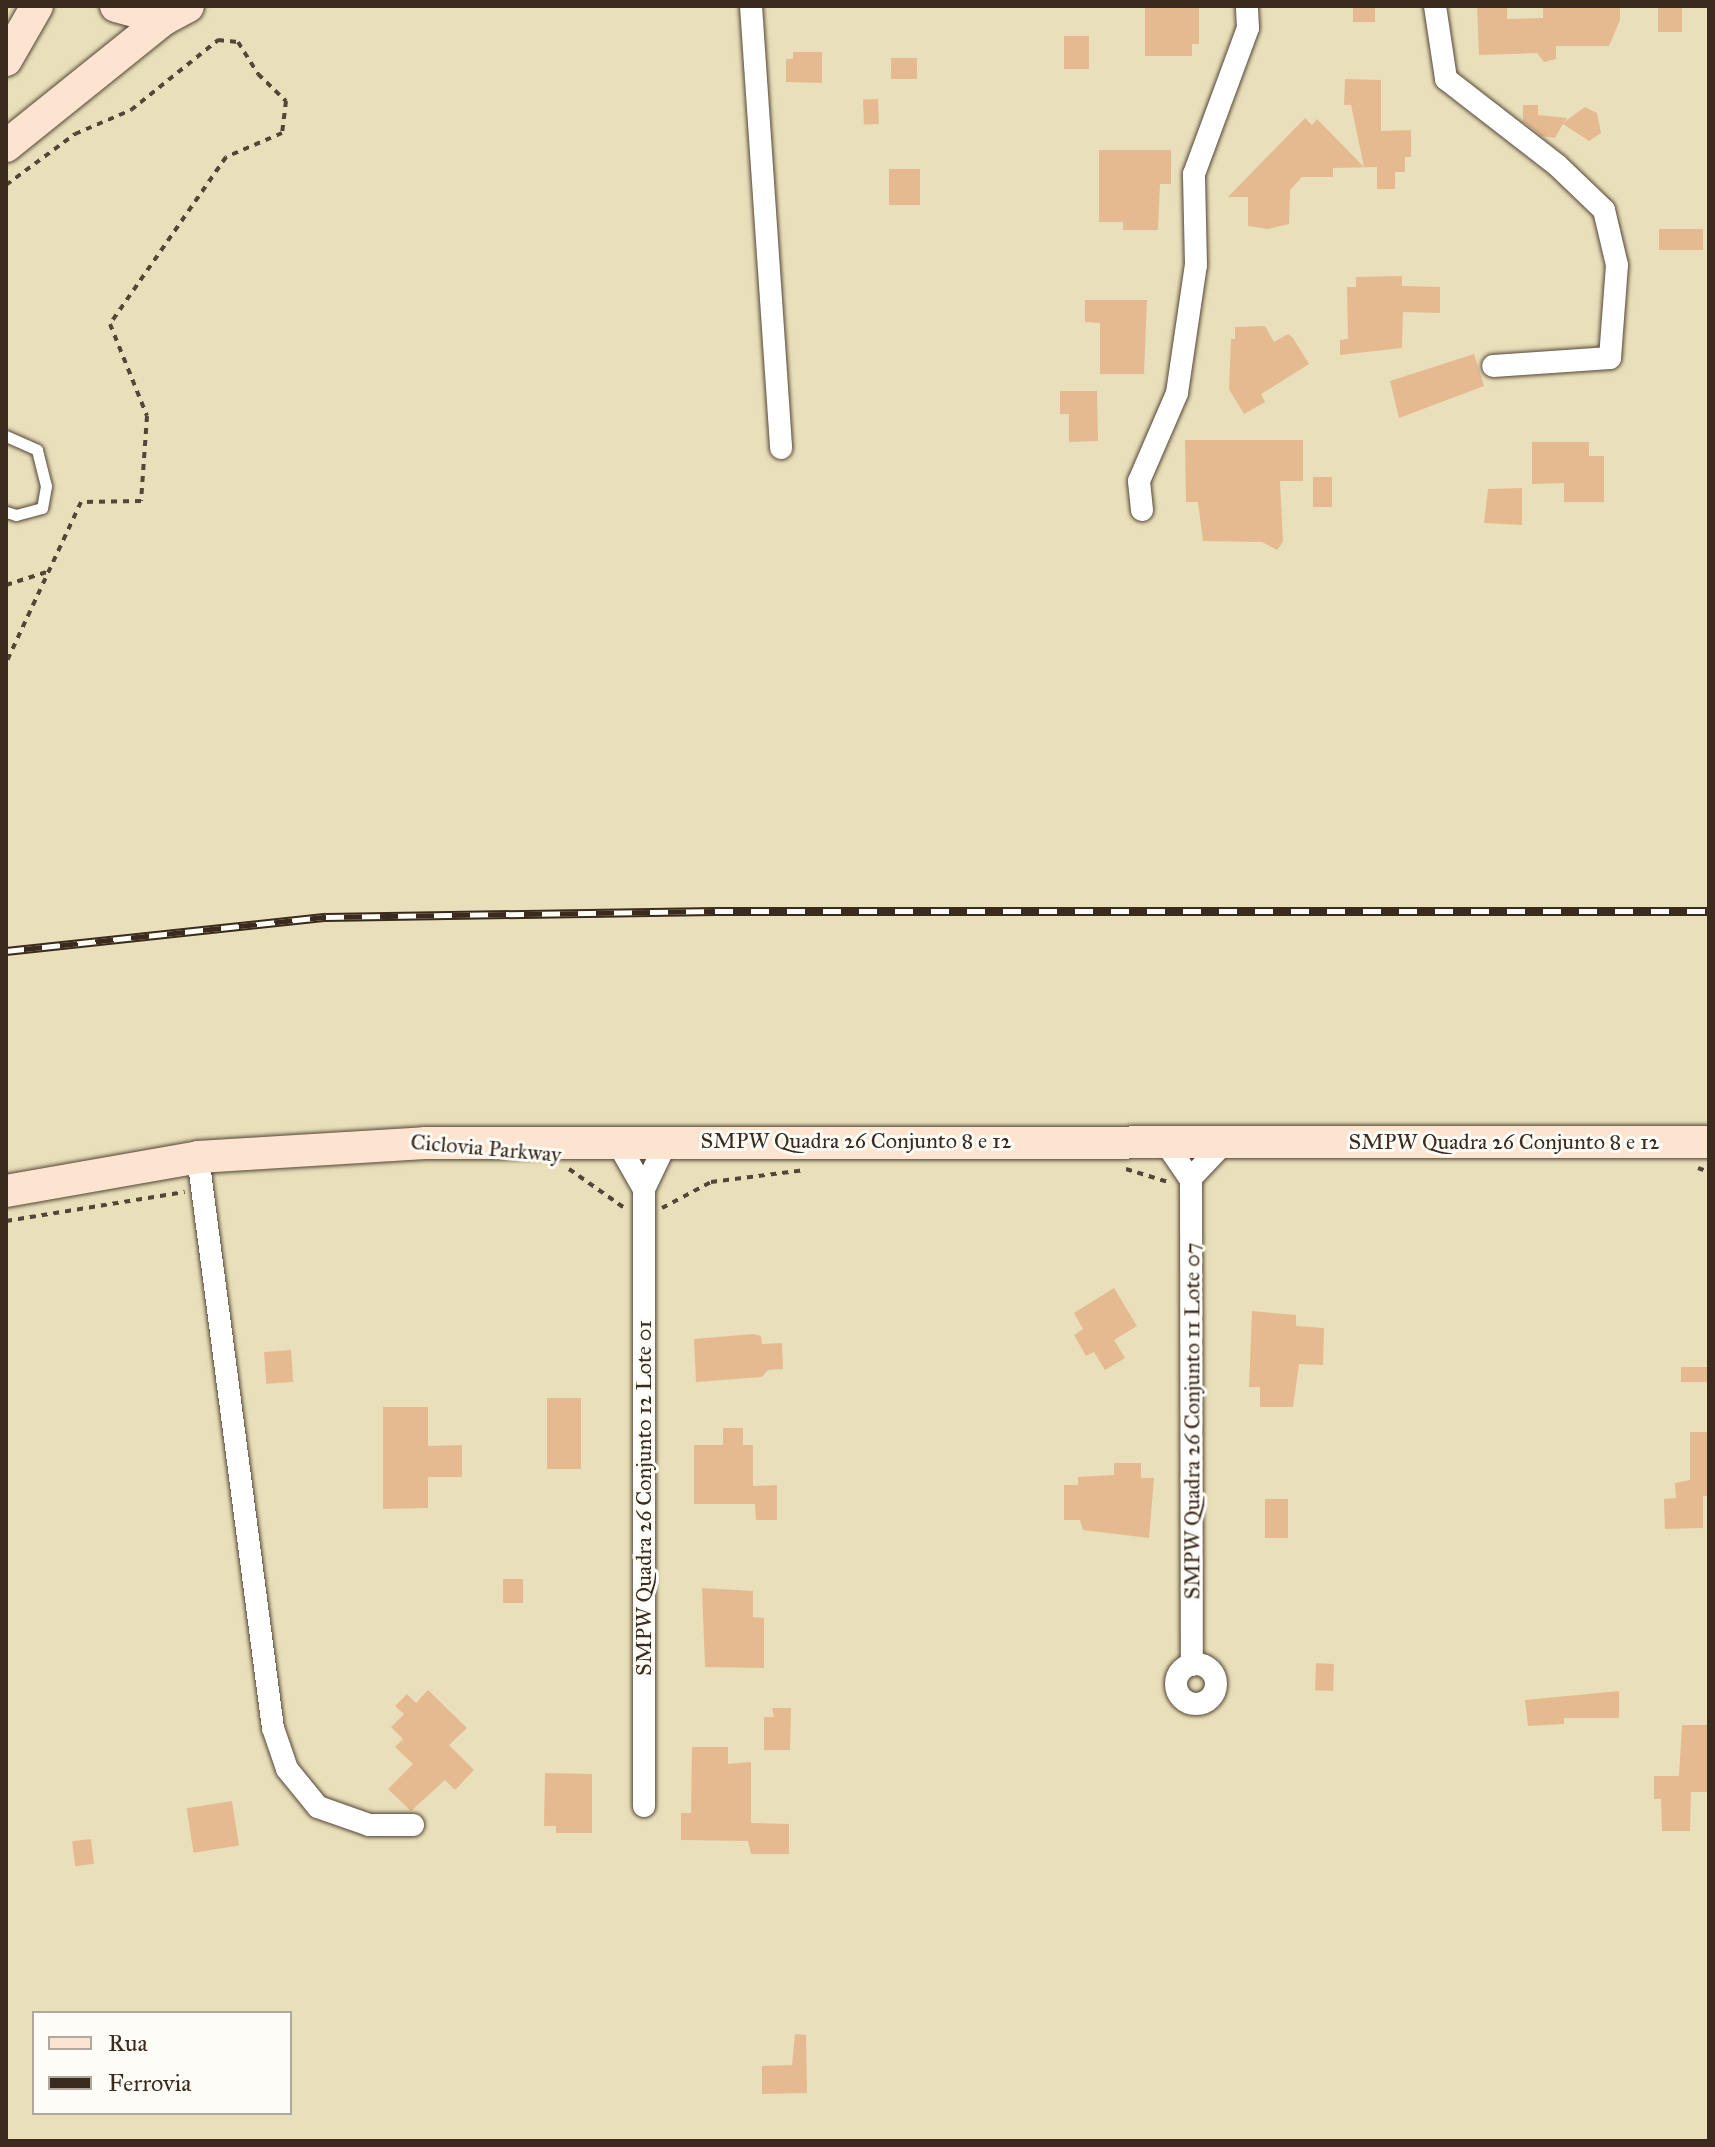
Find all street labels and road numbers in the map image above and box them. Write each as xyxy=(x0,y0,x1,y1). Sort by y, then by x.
street label: Ciclovia Parkway xyxy=(409,1128,563,1168)
street label: SMPW Quadra 26 Conjunto 8 e 12 xyxy=(701,1128,1011,1154)
street label: SMPW Quadra 26 Conjunto 8 e 12 xyxy=(1349,1129,1659,1155)
street label: SMPW Quadra 26 Conjunto 11 Lote 07 xyxy=(1179,1243,1205,1599)
street label: SMPW Quadra 26 Conjunto 12 Lote 01 xyxy=(631,1320,657,1676)

